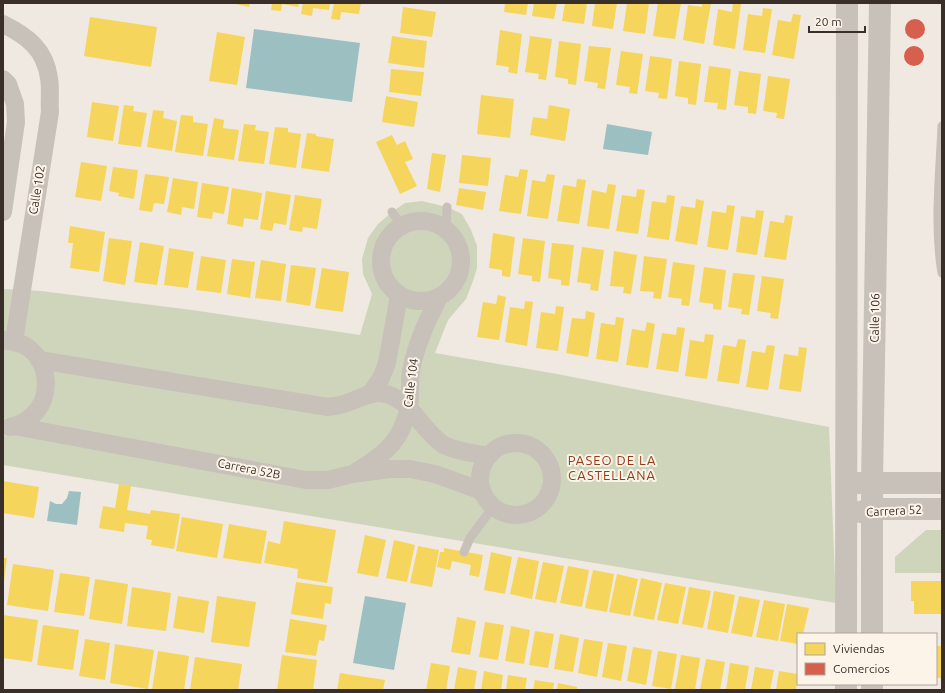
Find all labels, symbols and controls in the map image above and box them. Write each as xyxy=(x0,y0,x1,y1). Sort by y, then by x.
scale bar xyxy=(809,8,865,34)
text: 20 m xyxy=(815,15,842,28)
street label: Calle 102 xyxy=(26,164,47,215)
street label: Calle 106 xyxy=(868,293,881,343)
street label: Calle 104 xyxy=(401,357,420,408)
district label: PASEO DE LA CASTELLANA xyxy=(568,453,656,482)
street label: Carrera 52B xyxy=(217,456,282,481)
street label: Carrera 52 xyxy=(866,503,922,518)
legend xyxy=(797,633,937,685)
text: Viviendas xyxy=(833,642,885,655)
text: Comercios xyxy=(833,662,890,675)

